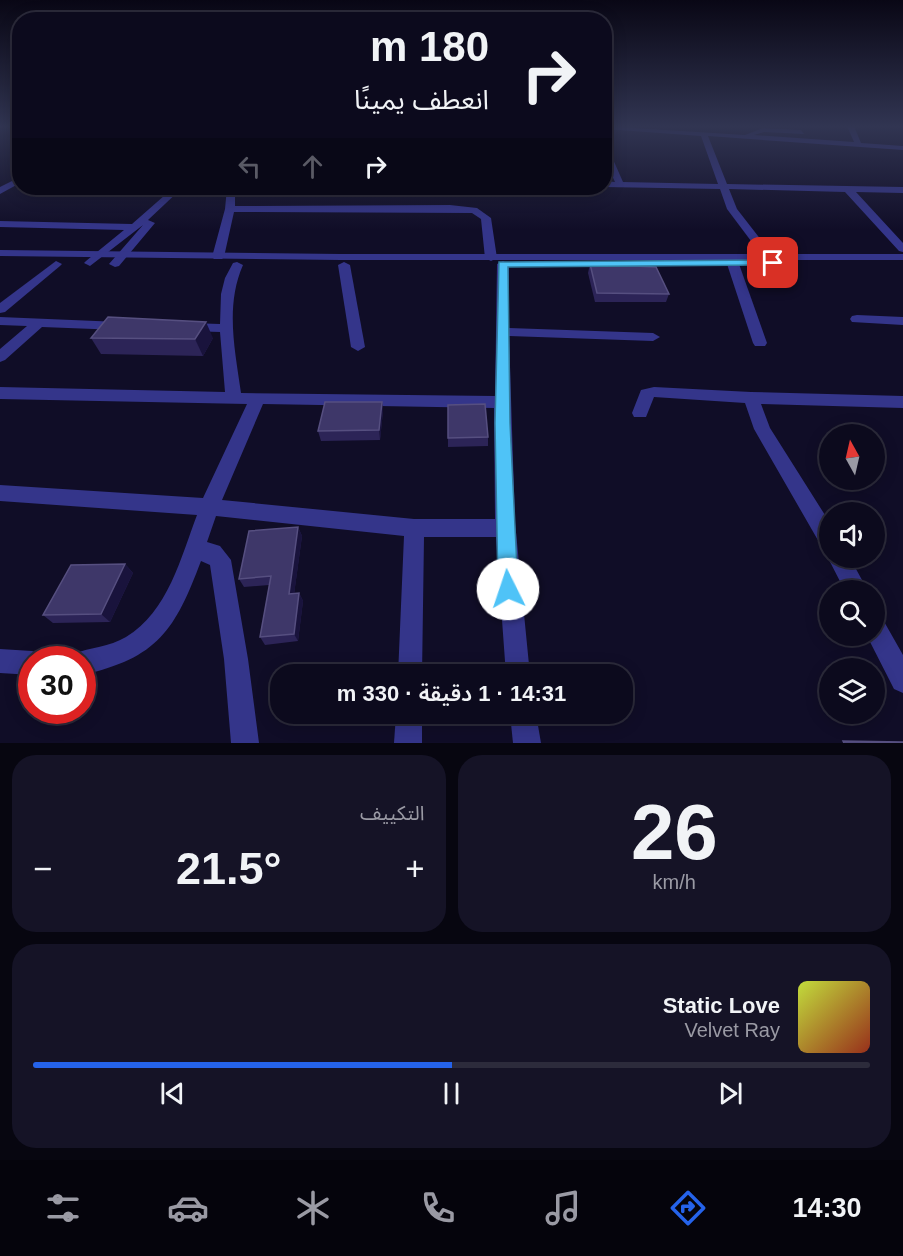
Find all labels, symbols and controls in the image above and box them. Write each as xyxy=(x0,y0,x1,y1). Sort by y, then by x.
text: 180 m xyxy=(370,23,489,70)
icon: right xyxy=(510,36,588,114)
text: انعطف يمينًا xyxy=(354,85,489,115)
icon: left xyxy=(233,150,266,183)
icon: ahead xyxy=(296,150,329,183)
icon: right xyxy=(359,150,392,183)
pin xyxy=(747,237,798,288)
icon: arrive xyxy=(756,246,789,279)
north arrow xyxy=(819,424,885,490)
map controls xyxy=(819,424,885,724)
button: sound xyxy=(819,502,885,568)
position arrow xyxy=(476,557,540,621)
button: search xyxy=(819,580,885,646)
speed limit sign: 30 xyxy=(18,646,96,724)
button: layers xyxy=(819,658,885,724)
text: 14:31 · 1 دقيقة · 330 m xyxy=(337,681,566,706)
text: 26 xyxy=(631,788,718,876)
text: التكييف xyxy=(360,802,425,824)
text: 21.5° xyxy=(176,843,282,894)
text: − xyxy=(33,850,52,887)
text: + xyxy=(405,850,425,887)
text: km/h xyxy=(653,871,696,893)
text: Static Love xyxy=(663,993,780,1018)
text: Velvet Ray xyxy=(684,1019,780,1041)
icon: previous xyxy=(156,1077,189,1110)
icon: pause xyxy=(435,1077,468,1110)
icon: next xyxy=(714,1077,747,1110)
icon: filters xyxy=(42,1187,84,1229)
icon: car xyxy=(167,1187,209,1229)
icon: climate xyxy=(292,1187,334,1229)
icon: phone xyxy=(417,1187,459,1229)
icon: music xyxy=(542,1187,584,1229)
icon: directions xyxy=(667,1187,709,1229)
text: 14:30 xyxy=(792,1193,861,1223)

